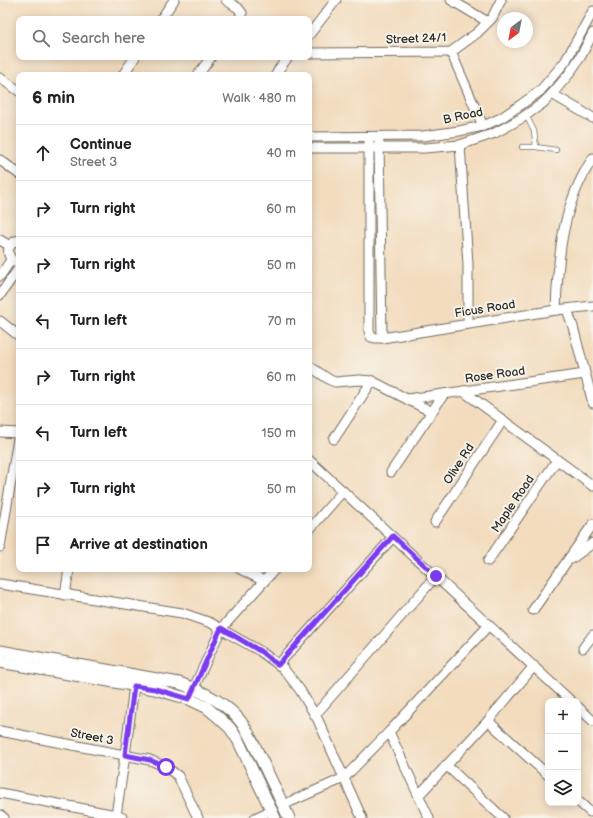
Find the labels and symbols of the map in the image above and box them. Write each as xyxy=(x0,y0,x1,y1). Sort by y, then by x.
north arrow xyxy=(497,12,533,48)
street label: Street 24/1 xyxy=(386,30,446,48)
street label: B Road xyxy=(442,104,484,128)
street label: Ficus Road xyxy=(454,297,517,321)
street label: Rose Road xyxy=(464,363,526,387)
street label: Olive Rd xyxy=(440,441,478,487)
street label: Maple Road xyxy=(488,472,538,536)
route end xyxy=(427,567,445,585)
street label: Street 3 xyxy=(69,725,115,749)
route start xyxy=(157,758,175,776)

